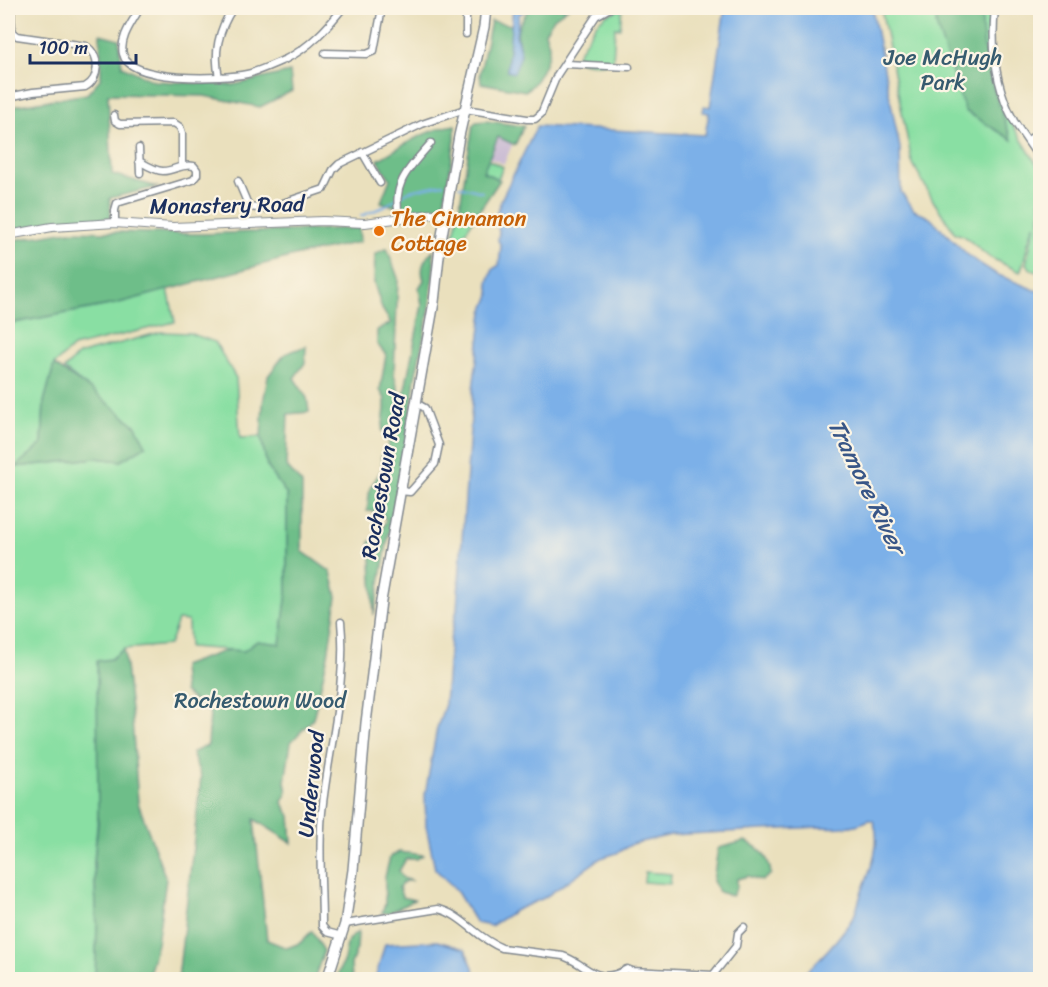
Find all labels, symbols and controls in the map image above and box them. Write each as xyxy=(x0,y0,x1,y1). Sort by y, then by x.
scale bar xyxy=(30,27,136,65)
text: 100 m xyxy=(39,32,88,64)
park label: Joe McHugh Park xyxy=(883,38,1002,102)
street label: Monastery Road xyxy=(149,184,306,226)
place label: The Cinnamon Cottage xyxy=(391,199,527,263)
marker: The Cinnamon Cottage xyxy=(372,224,386,238)
street label: Rochestown Road xyxy=(349,389,417,562)
water label: Tramore River xyxy=(816,411,920,564)
park label: Rochestown Wood xyxy=(174,681,347,720)
street label: Underwood xyxy=(286,727,336,839)

